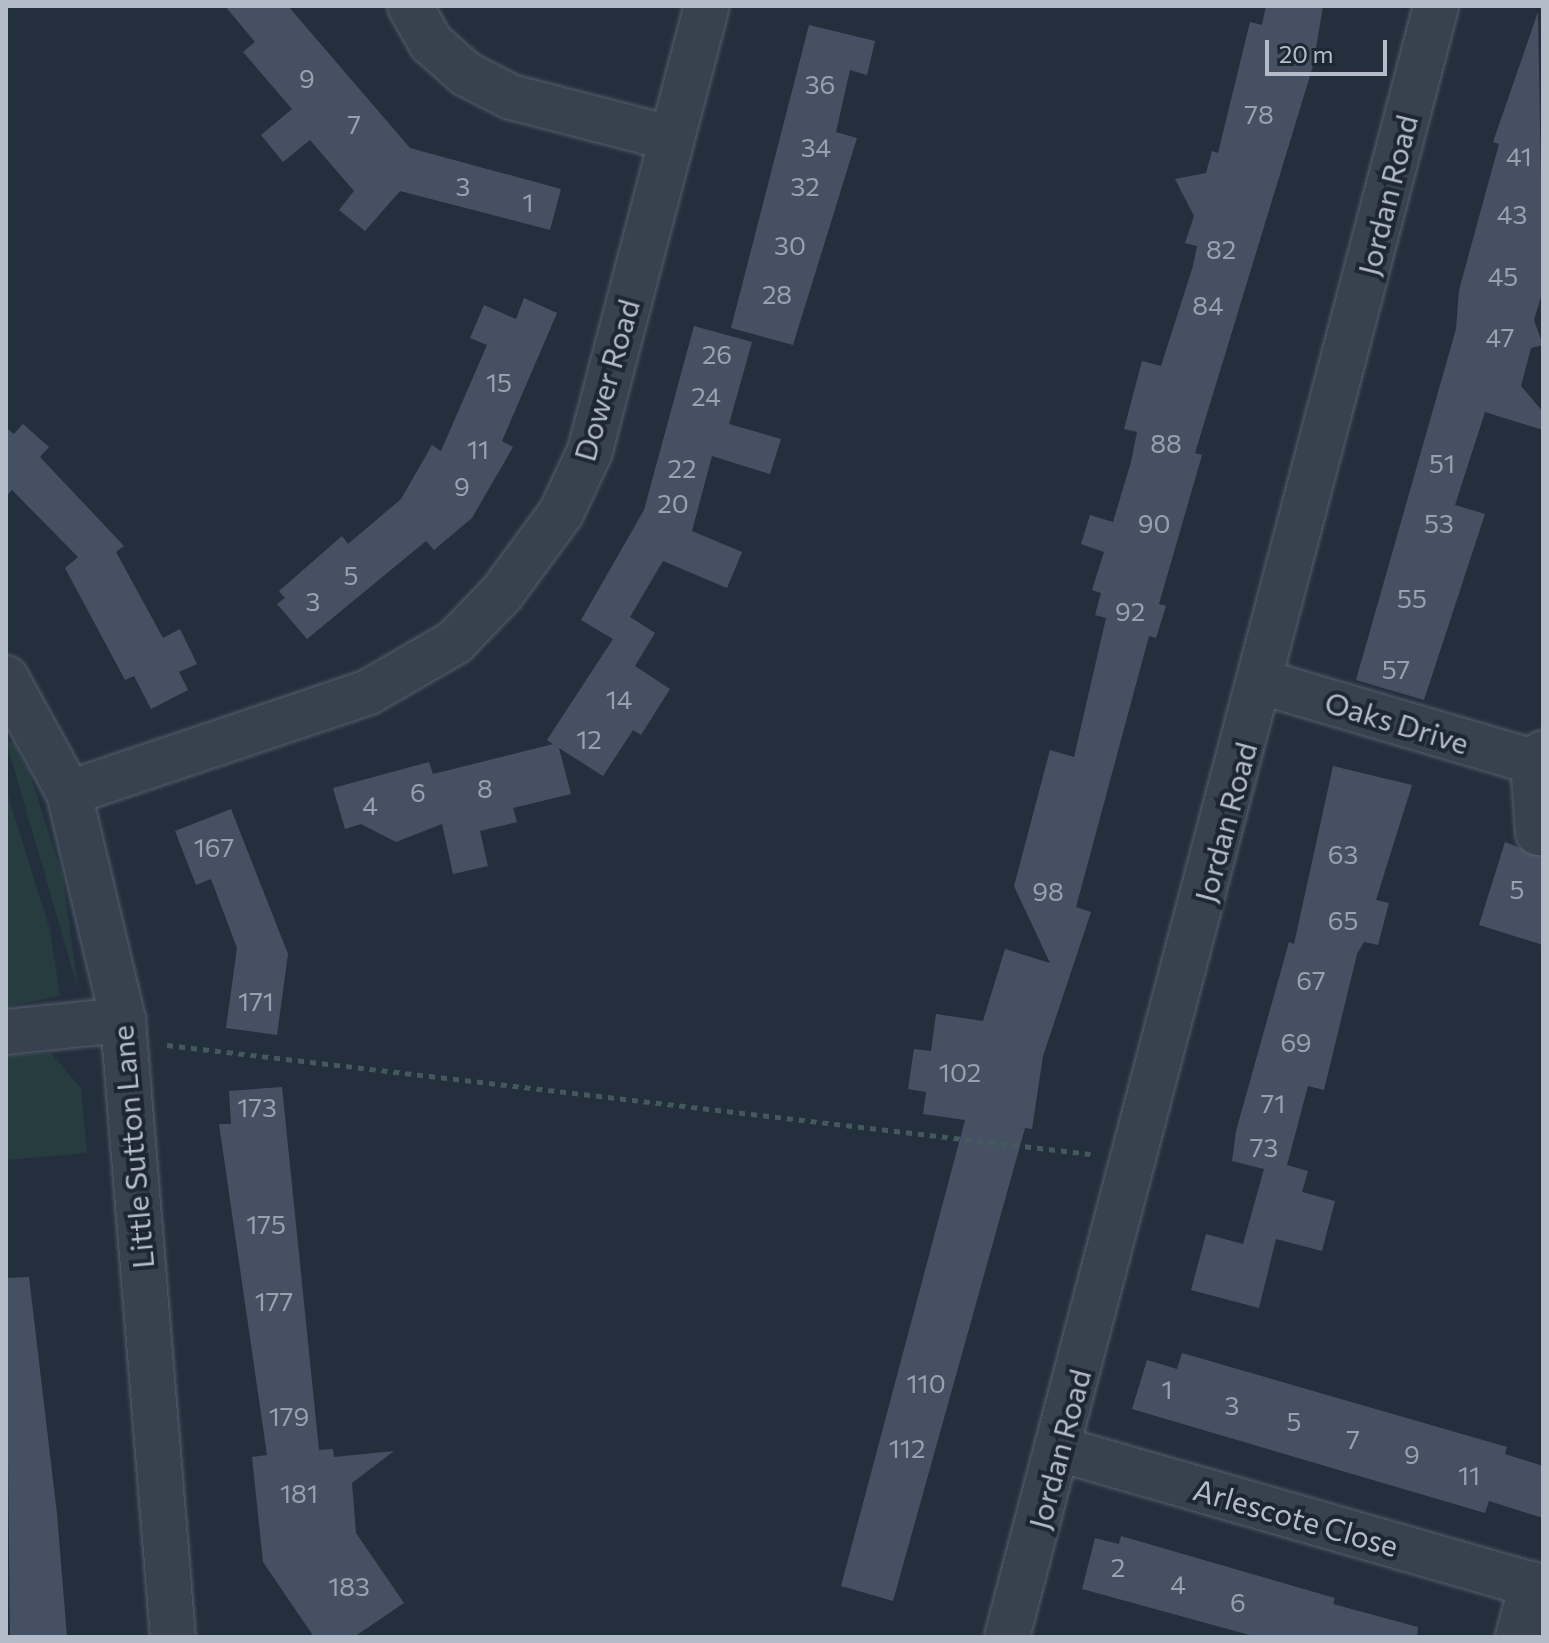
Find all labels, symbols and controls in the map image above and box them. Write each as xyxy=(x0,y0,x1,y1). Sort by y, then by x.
scale bar xyxy=(1269,24,1391,74)
text: 20 m xyxy=(1279,39,1333,68)
house number: 9 xyxy=(299,62,315,94)
house number: 36 xyxy=(805,68,835,100)
house number: 78 xyxy=(1244,98,1274,130)
house number: 7 xyxy=(347,108,361,140)
street label: Jordan Road xyxy=(1350,111,1424,279)
house number: 34 xyxy=(801,131,831,163)
house number: 41 xyxy=(1506,140,1532,172)
house number: 3 xyxy=(456,170,470,202)
house number: 32 xyxy=(790,170,820,202)
house number: 1 xyxy=(522,186,534,218)
house number: 43 xyxy=(1497,198,1527,230)
house number: 30 xyxy=(774,229,806,261)
house number: 82 xyxy=(1206,233,1236,265)
house number: 45 xyxy=(1488,260,1518,292)
house number: 28 xyxy=(762,278,792,310)
house number: 84 xyxy=(1192,289,1224,321)
street label: Dower Road xyxy=(566,295,646,465)
house number: 47 xyxy=(1486,321,1514,353)
house number: 26 xyxy=(702,338,732,370)
house number: 15 xyxy=(486,366,512,398)
house number: 24 xyxy=(691,380,721,412)
house number: 88 xyxy=(1150,427,1182,459)
house number: 11 xyxy=(467,433,489,465)
house number: 51 xyxy=(1429,447,1455,479)
house number: 22 xyxy=(668,452,696,484)
house number: 9 xyxy=(454,470,470,502)
house number: 20 xyxy=(657,487,689,519)
house number: 90 xyxy=(1138,507,1170,539)
house number: 53 xyxy=(1424,507,1454,539)
house number: 5 xyxy=(344,559,358,591)
house number: 55 xyxy=(1397,582,1427,614)
house number: 3 xyxy=(306,585,320,617)
house number: 92 xyxy=(1115,595,1145,627)
house number: 57 xyxy=(1382,653,1410,685)
house number: 14 xyxy=(606,683,632,715)
street label: Oaks Drive xyxy=(1321,683,1473,761)
house number: 12 xyxy=(576,723,602,755)
street label: Jordan Road xyxy=(1186,738,1264,906)
house number: 8 xyxy=(477,772,493,804)
house number: 6 xyxy=(410,776,426,808)
house number: 4 xyxy=(362,789,378,821)
house number: 167 xyxy=(194,831,234,863)
house number: 63 xyxy=(1328,838,1358,870)
house number: 5 xyxy=(1510,873,1524,905)
house number: 98 xyxy=(1032,875,1064,907)
house number: 65 xyxy=(1328,904,1358,936)
house number: 67 xyxy=(1296,964,1326,996)
house number: 171 xyxy=(238,985,274,1017)
street label: Little Sutton Lane xyxy=(103,1024,161,1270)
house number: 69 xyxy=(1280,1026,1312,1058)
house number: 102 xyxy=(939,1056,981,1088)
house number: 71 xyxy=(1261,1087,1285,1119)
house number: 173 xyxy=(237,1091,277,1123)
house number: 73 xyxy=(1250,1131,1278,1163)
house number: 175 xyxy=(246,1208,286,1240)
house number: 177 xyxy=(255,1285,293,1317)
street label: Jordan Road xyxy=(1020,1365,1098,1533)
house number: 110 xyxy=(906,1367,946,1399)
house number: 1 xyxy=(1161,1373,1173,1405)
house number: 3 xyxy=(1225,1389,1239,1421)
house number: 179 xyxy=(269,1400,309,1432)
house number: 5 xyxy=(1287,1405,1301,1437)
house number: 7 xyxy=(1346,1423,1360,1455)
house number: 112 xyxy=(889,1432,925,1464)
house number: 9 xyxy=(1404,1438,1420,1470)
house number: 11 xyxy=(1458,1459,1480,1491)
street label: Arlescote Close xyxy=(1190,1471,1402,1563)
house number: 181 xyxy=(280,1477,318,1509)
house number: 2 xyxy=(1111,1551,1125,1583)
house number: 4 xyxy=(1170,1568,1186,1600)
house number: 183 xyxy=(328,1570,370,1602)
house number: 6 xyxy=(1230,1586,1246,1618)

